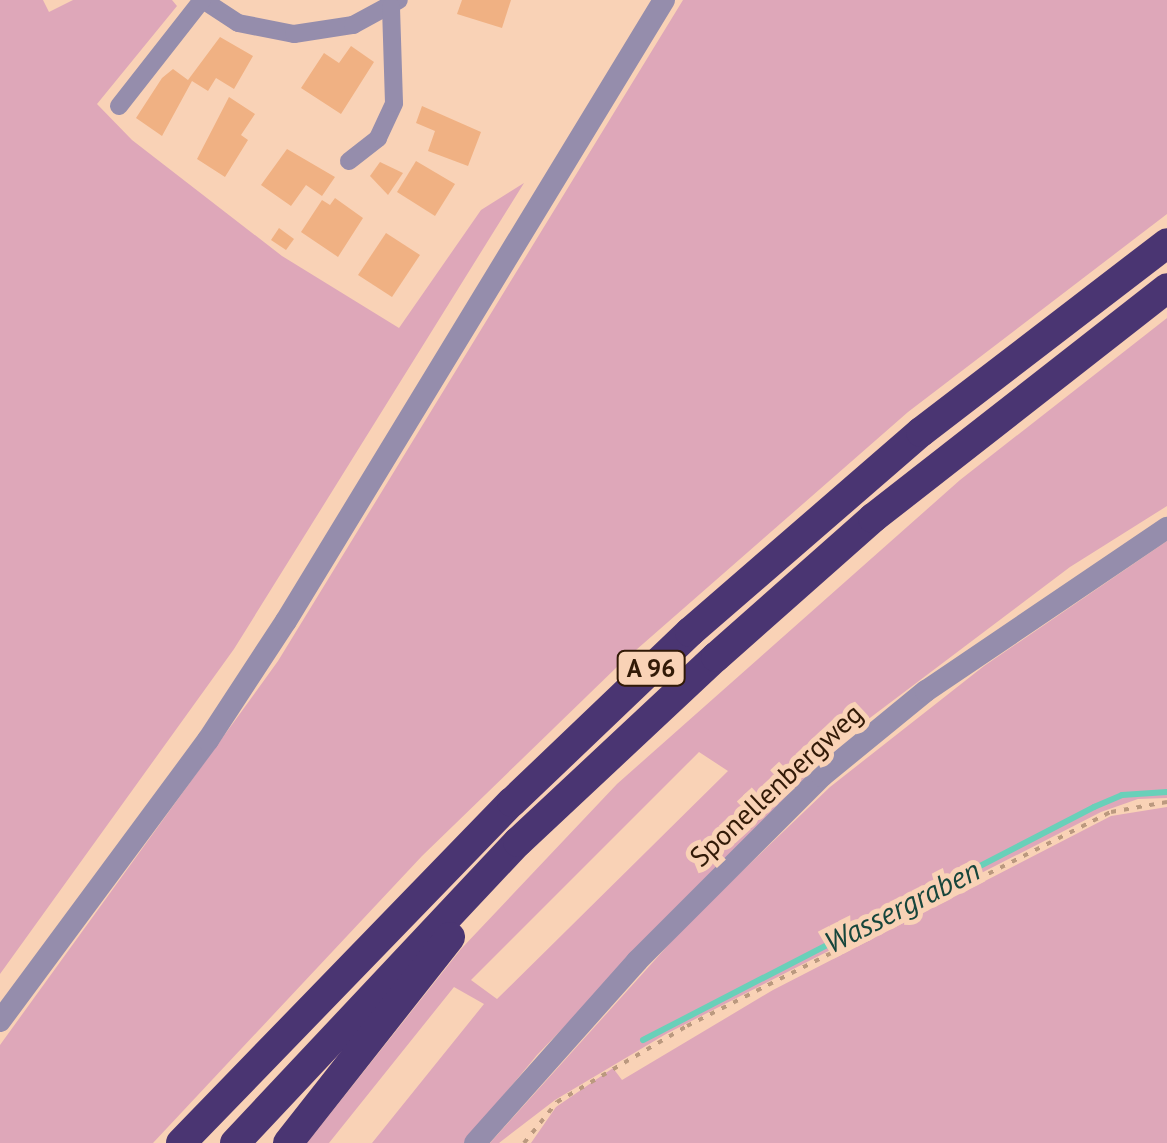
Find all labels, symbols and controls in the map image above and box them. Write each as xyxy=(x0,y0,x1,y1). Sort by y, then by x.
road number: A 96 xyxy=(616,648,686,688)
street label: Sponellenbergweg xyxy=(683,696,869,874)
water label: Wassergraben xyxy=(818,851,986,961)

